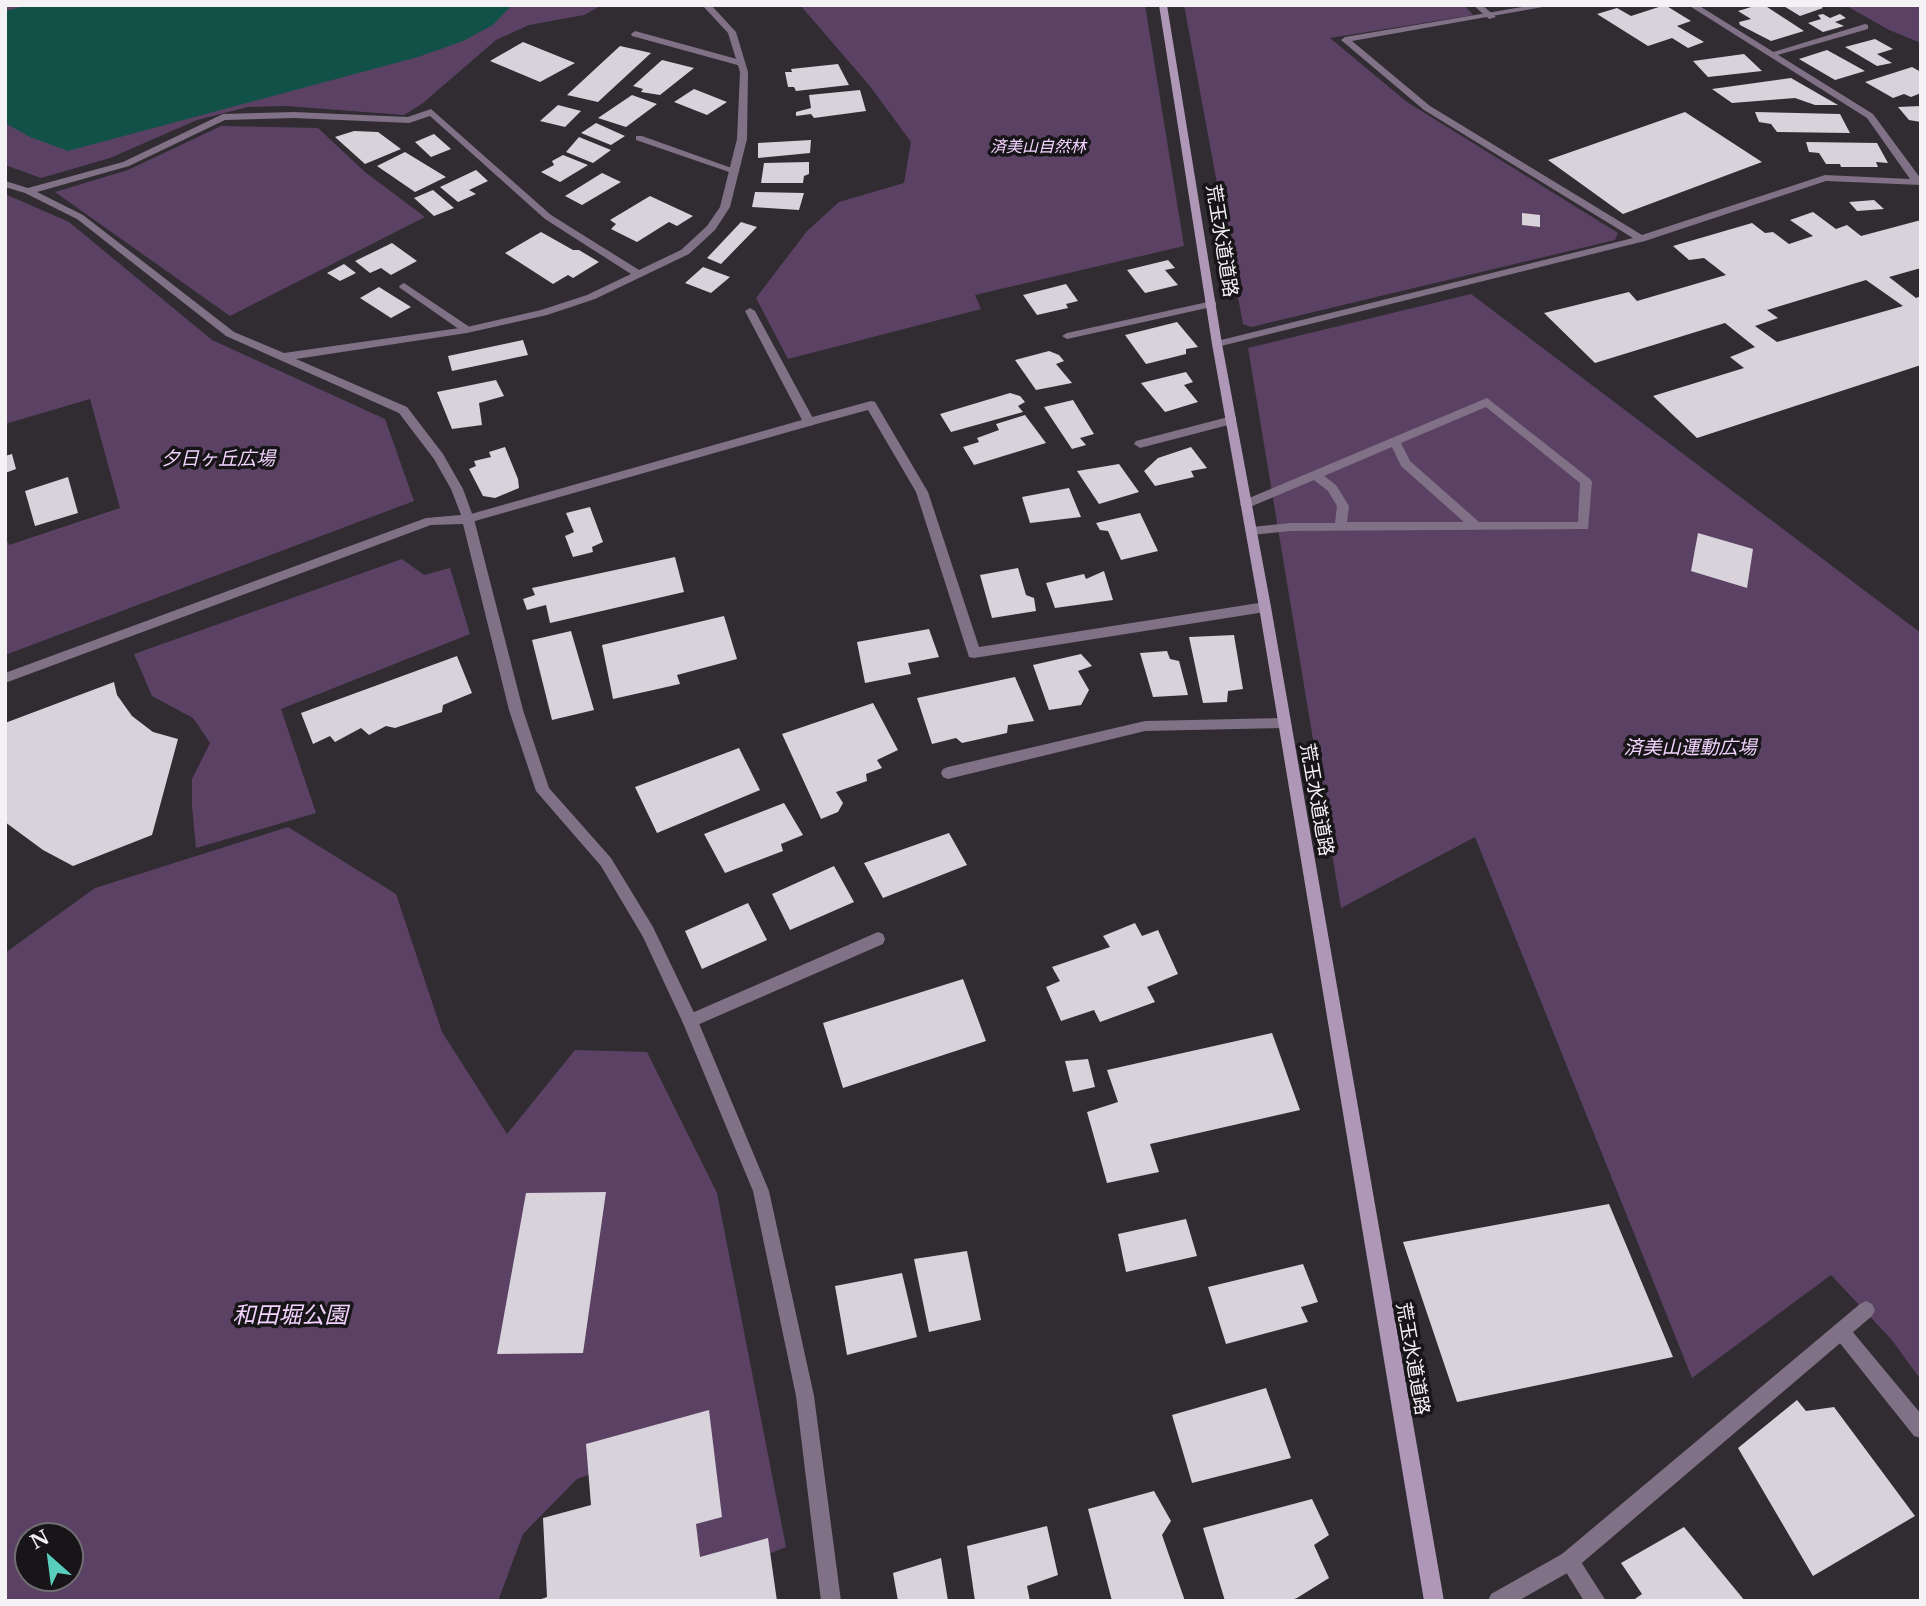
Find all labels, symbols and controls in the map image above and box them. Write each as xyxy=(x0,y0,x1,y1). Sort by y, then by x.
park label: 済美山自然林 xyxy=(990,137,1086,157)
street label: 荒玉水道道路 xyxy=(1201,183,1241,299)
park label: 夕日ヶ丘広場 xyxy=(161,449,275,471)
park label: 済美山運動広場 xyxy=(1624,738,1756,760)
street label: 荒玉水道道路 xyxy=(1295,742,1337,858)
street label: 荒玉水道道路 xyxy=(1391,1301,1433,1417)
park label: 和田堀公園 xyxy=(233,1303,347,1331)
north arrow xyxy=(14,1522,84,1592)
text: N xyxy=(27,1525,53,1554)

